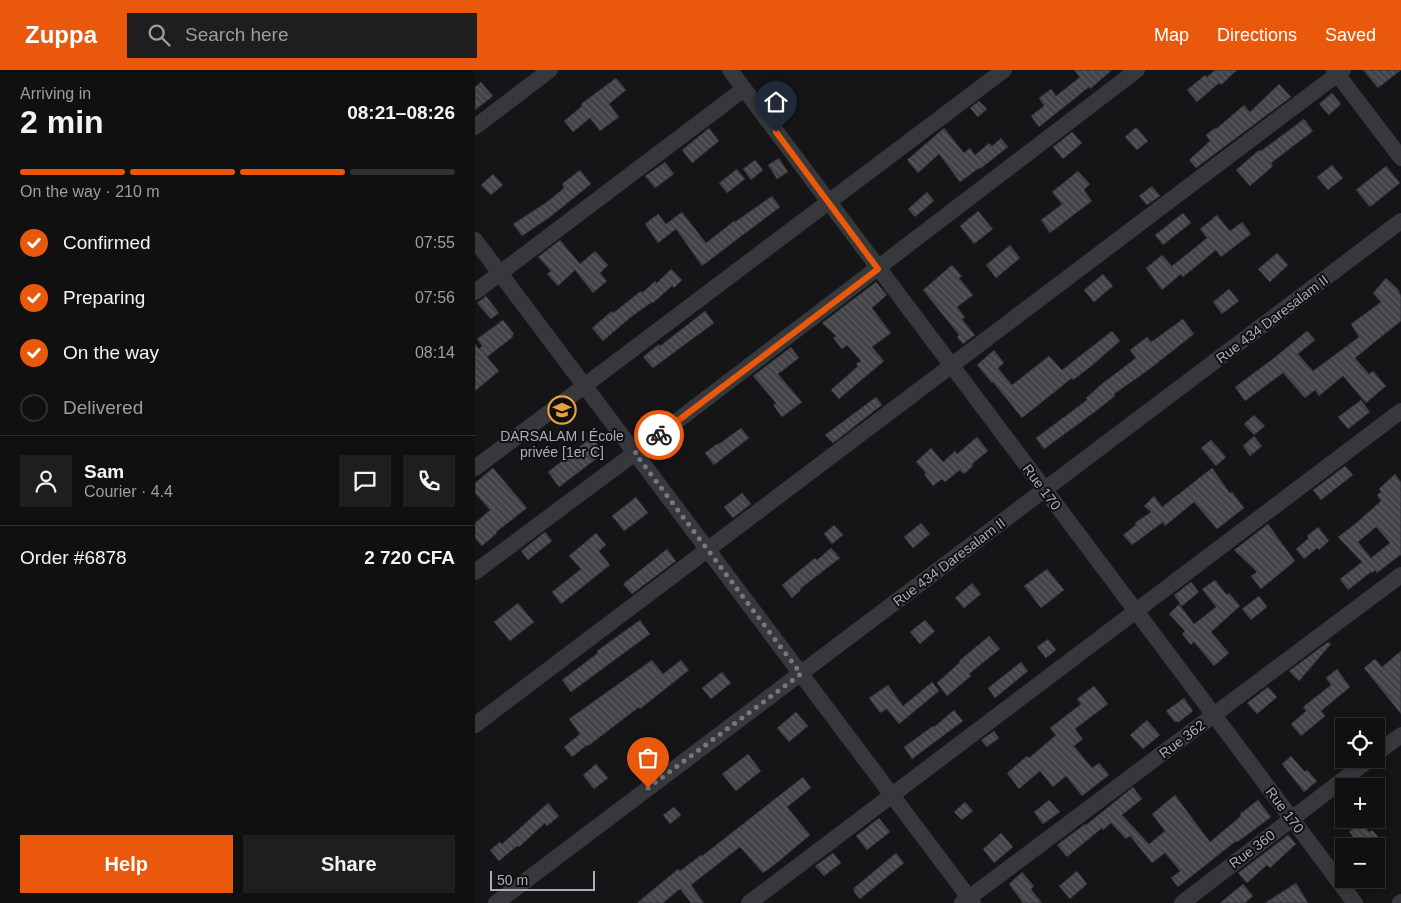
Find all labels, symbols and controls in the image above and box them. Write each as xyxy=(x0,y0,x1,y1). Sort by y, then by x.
search box xyxy=(127,13,477,58)
text: Zuppa xyxy=(25,21,97,48)
icon: search xyxy=(145,21,173,49)
text: Search here xyxy=(185,24,289,45)
text: Map xyxy=(1154,25,1189,45)
text: Directions xyxy=(1217,25,1297,45)
text: Saved xyxy=(1325,25,1376,45)
pin xyxy=(755,81,797,132)
text: Arriving in xyxy=(20,85,91,102)
icon: home xyxy=(762,88,790,116)
text: 08:21–08:26 xyxy=(347,102,455,123)
text: 2 min xyxy=(20,104,104,140)
text: On the way · 210 m xyxy=(20,183,160,200)
icon: check xyxy=(20,229,48,257)
text: Confirmed xyxy=(63,232,151,253)
text: 07:55 xyxy=(415,234,455,251)
street label: Rue 434 Daresalam II xyxy=(1213,272,1331,366)
icon: check xyxy=(20,284,48,312)
text: Preparing xyxy=(63,287,145,308)
text: 07:56 xyxy=(415,289,455,306)
icon: check xyxy=(20,339,48,367)
text: On the way xyxy=(63,342,159,363)
text: 08:14 xyxy=(415,344,455,361)
school or university icon: DARSALAM I École privée [1er C] xyxy=(547,395,577,425)
text: Delivered xyxy=(63,397,143,418)
courier xyxy=(634,410,684,460)
icon: bike xyxy=(645,421,673,449)
place label: DARSALAM I École privée [1er C] xyxy=(500,428,624,460)
button: person xyxy=(20,455,72,507)
button: chat xyxy=(339,455,391,507)
button: phone xyxy=(403,455,455,507)
text: Sam xyxy=(84,461,124,482)
street label: Rue 170 xyxy=(1020,461,1064,513)
text: Courier · 4.4 xyxy=(84,483,173,500)
street label: Rue 434 Daresalam II xyxy=(890,515,1008,609)
text: Order #6878 xyxy=(20,547,127,568)
text: 2 720 CFA xyxy=(364,547,455,568)
street label: Rue 362 xyxy=(1156,717,1208,761)
map controls xyxy=(1335,718,1385,888)
button: locate xyxy=(1335,718,1385,768)
pin xyxy=(627,737,669,788)
icon: bag xyxy=(634,744,662,772)
button: + xyxy=(1335,778,1385,828)
street label: Rue 170 xyxy=(1263,784,1307,836)
street label: Rue 360 xyxy=(1226,827,1278,871)
button: Help xyxy=(20,835,233,893)
button: Share xyxy=(243,835,455,893)
button: − xyxy=(1335,838,1385,888)
scale bar xyxy=(490,868,595,891)
text: 50 m xyxy=(497,872,528,888)

